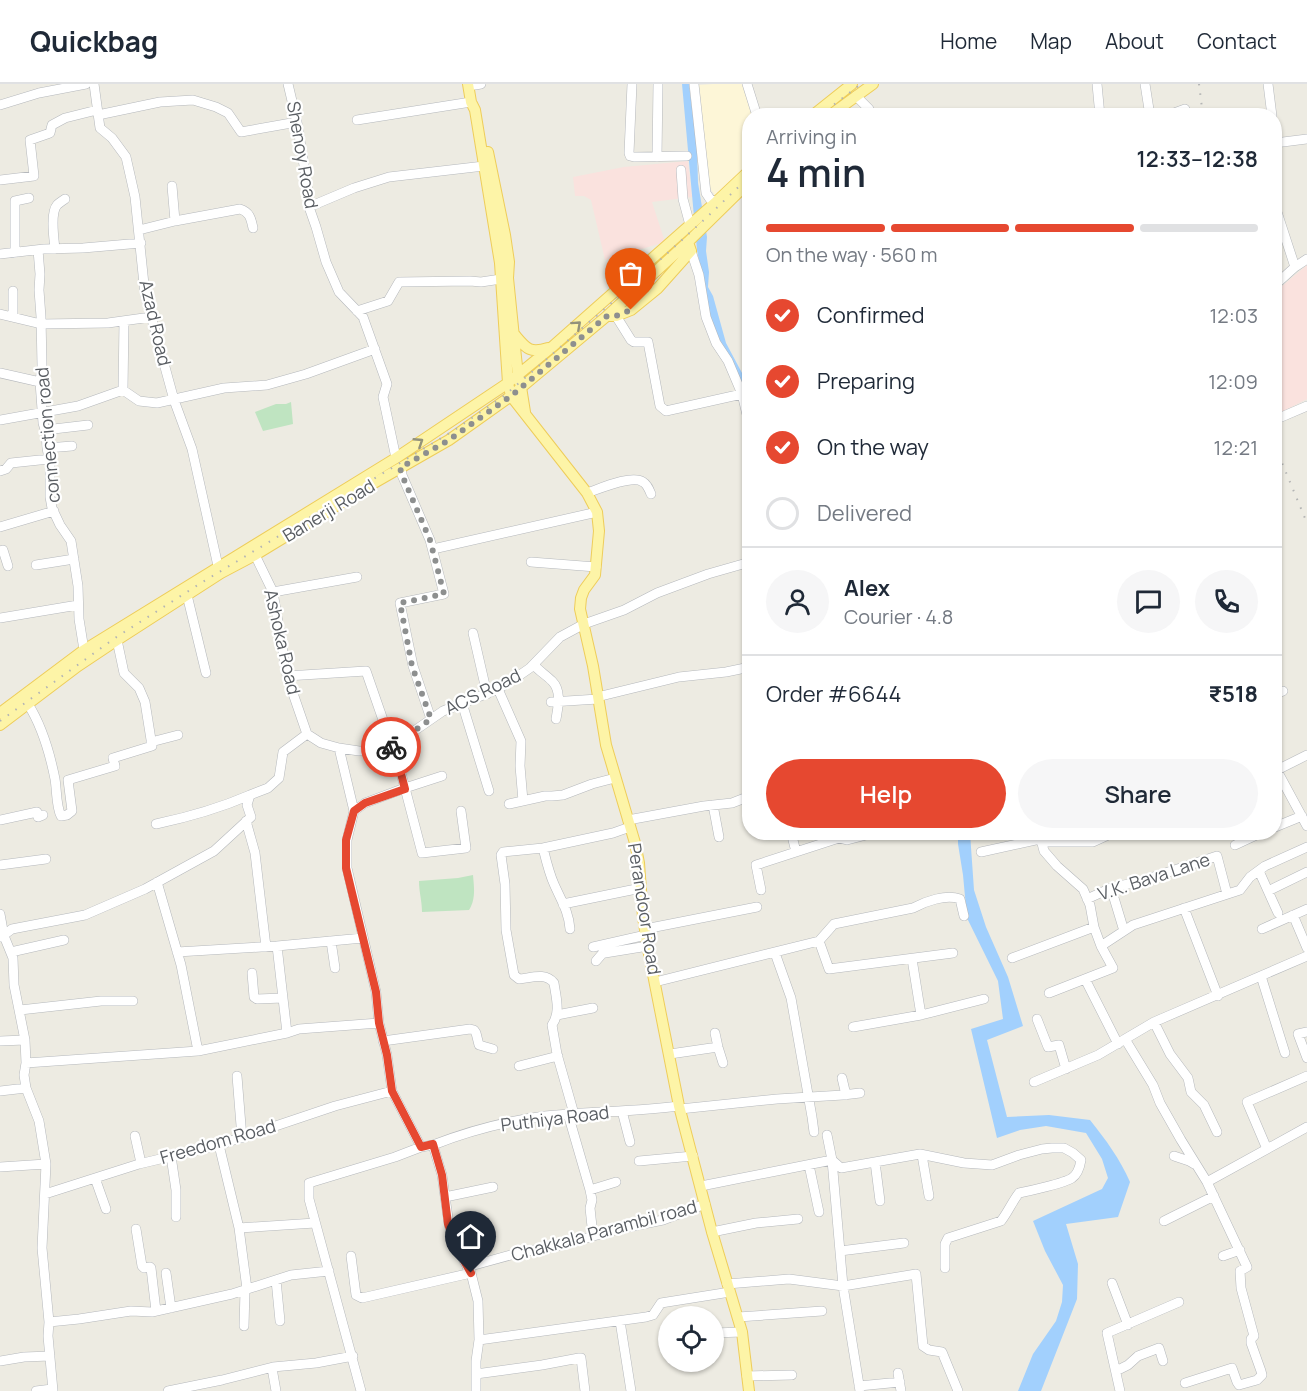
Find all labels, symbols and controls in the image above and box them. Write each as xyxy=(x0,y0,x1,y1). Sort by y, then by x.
text: Quickbag xyxy=(30,22,158,60)
text: Home xyxy=(940,27,997,55)
text: Map xyxy=(1030,27,1072,55)
text: About xyxy=(1105,27,1164,55)
text: Contact xyxy=(1197,27,1277,55)
street label: Shenoy Road xyxy=(282,99,324,210)
text: Arriving in xyxy=(766,123,857,150)
text: 12:33–12:38 xyxy=(1137,144,1258,174)
text: 4 min xyxy=(766,145,866,199)
text: On the way · 560 m xyxy=(766,241,937,268)
pin xyxy=(605,248,656,310)
icon: bag xyxy=(614,257,647,290)
street label: Azad Road xyxy=(134,278,177,368)
icon: check xyxy=(766,299,799,332)
text: Confirmed xyxy=(817,300,925,330)
text: 12:03 xyxy=(1210,302,1258,329)
one-way arrow xyxy=(570,321,581,332)
icon: check xyxy=(766,365,799,398)
street label: connection road xyxy=(29,366,65,504)
text: Preparing xyxy=(817,366,915,396)
text: 12:09 xyxy=(1208,368,1258,395)
icon: check xyxy=(766,431,799,464)
text: On the way xyxy=(817,432,929,462)
text: 12:21 xyxy=(1214,434,1258,461)
one-way arrow xyxy=(413,438,424,449)
street label: Banerji Road xyxy=(278,473,379,547)
text: Delivered xyxy=(817,498,912,528)
button: person xyxy=(766,570,829,633)
button: chat xyxy=(1117,570,1180,633)
button: phone xyxy=(1195,570,1258,633)
text: Alex xyxy=(844,573,890,603)
street label: Ashoka Road xyxy=(259,587,307,697)
text: Courier · 4.8 xyxy=(844,603,953,630)
street label: ACS Road xyxy=(441,662,525,720)
text: Order #6644 xyxy=(766,679,902,709)
text: ₹518 xyxy=(1208,679,1258,709)
courier xyxy=(361,717,421,777)
icon: bike xyxy=(375,731,408,764)
button: Help xyxy=(766,759,1006,828)
button: Share xyxy=(1018,759,1258,828)
street label: Perandoor Road xyxy=(623,841,667,976)
street label: V.K. Bava Lane xyxy=(1095,847,1213,905)
street label: Puthiya Road xyxy=(499,1099,610,1137)
street label: Freedom Road xyxy=(157,1113,278,1169)
street label: Chakkala Parambil road xyxy=(508,1194,699,1266)
pin xyxy=(445,1211,496,1273)
icon: home xyxy=(454,1220,487,1253)
map controls xyxy=(658,1306,724,1372)
button: locate xyxy=(658,1306,724,1372)

